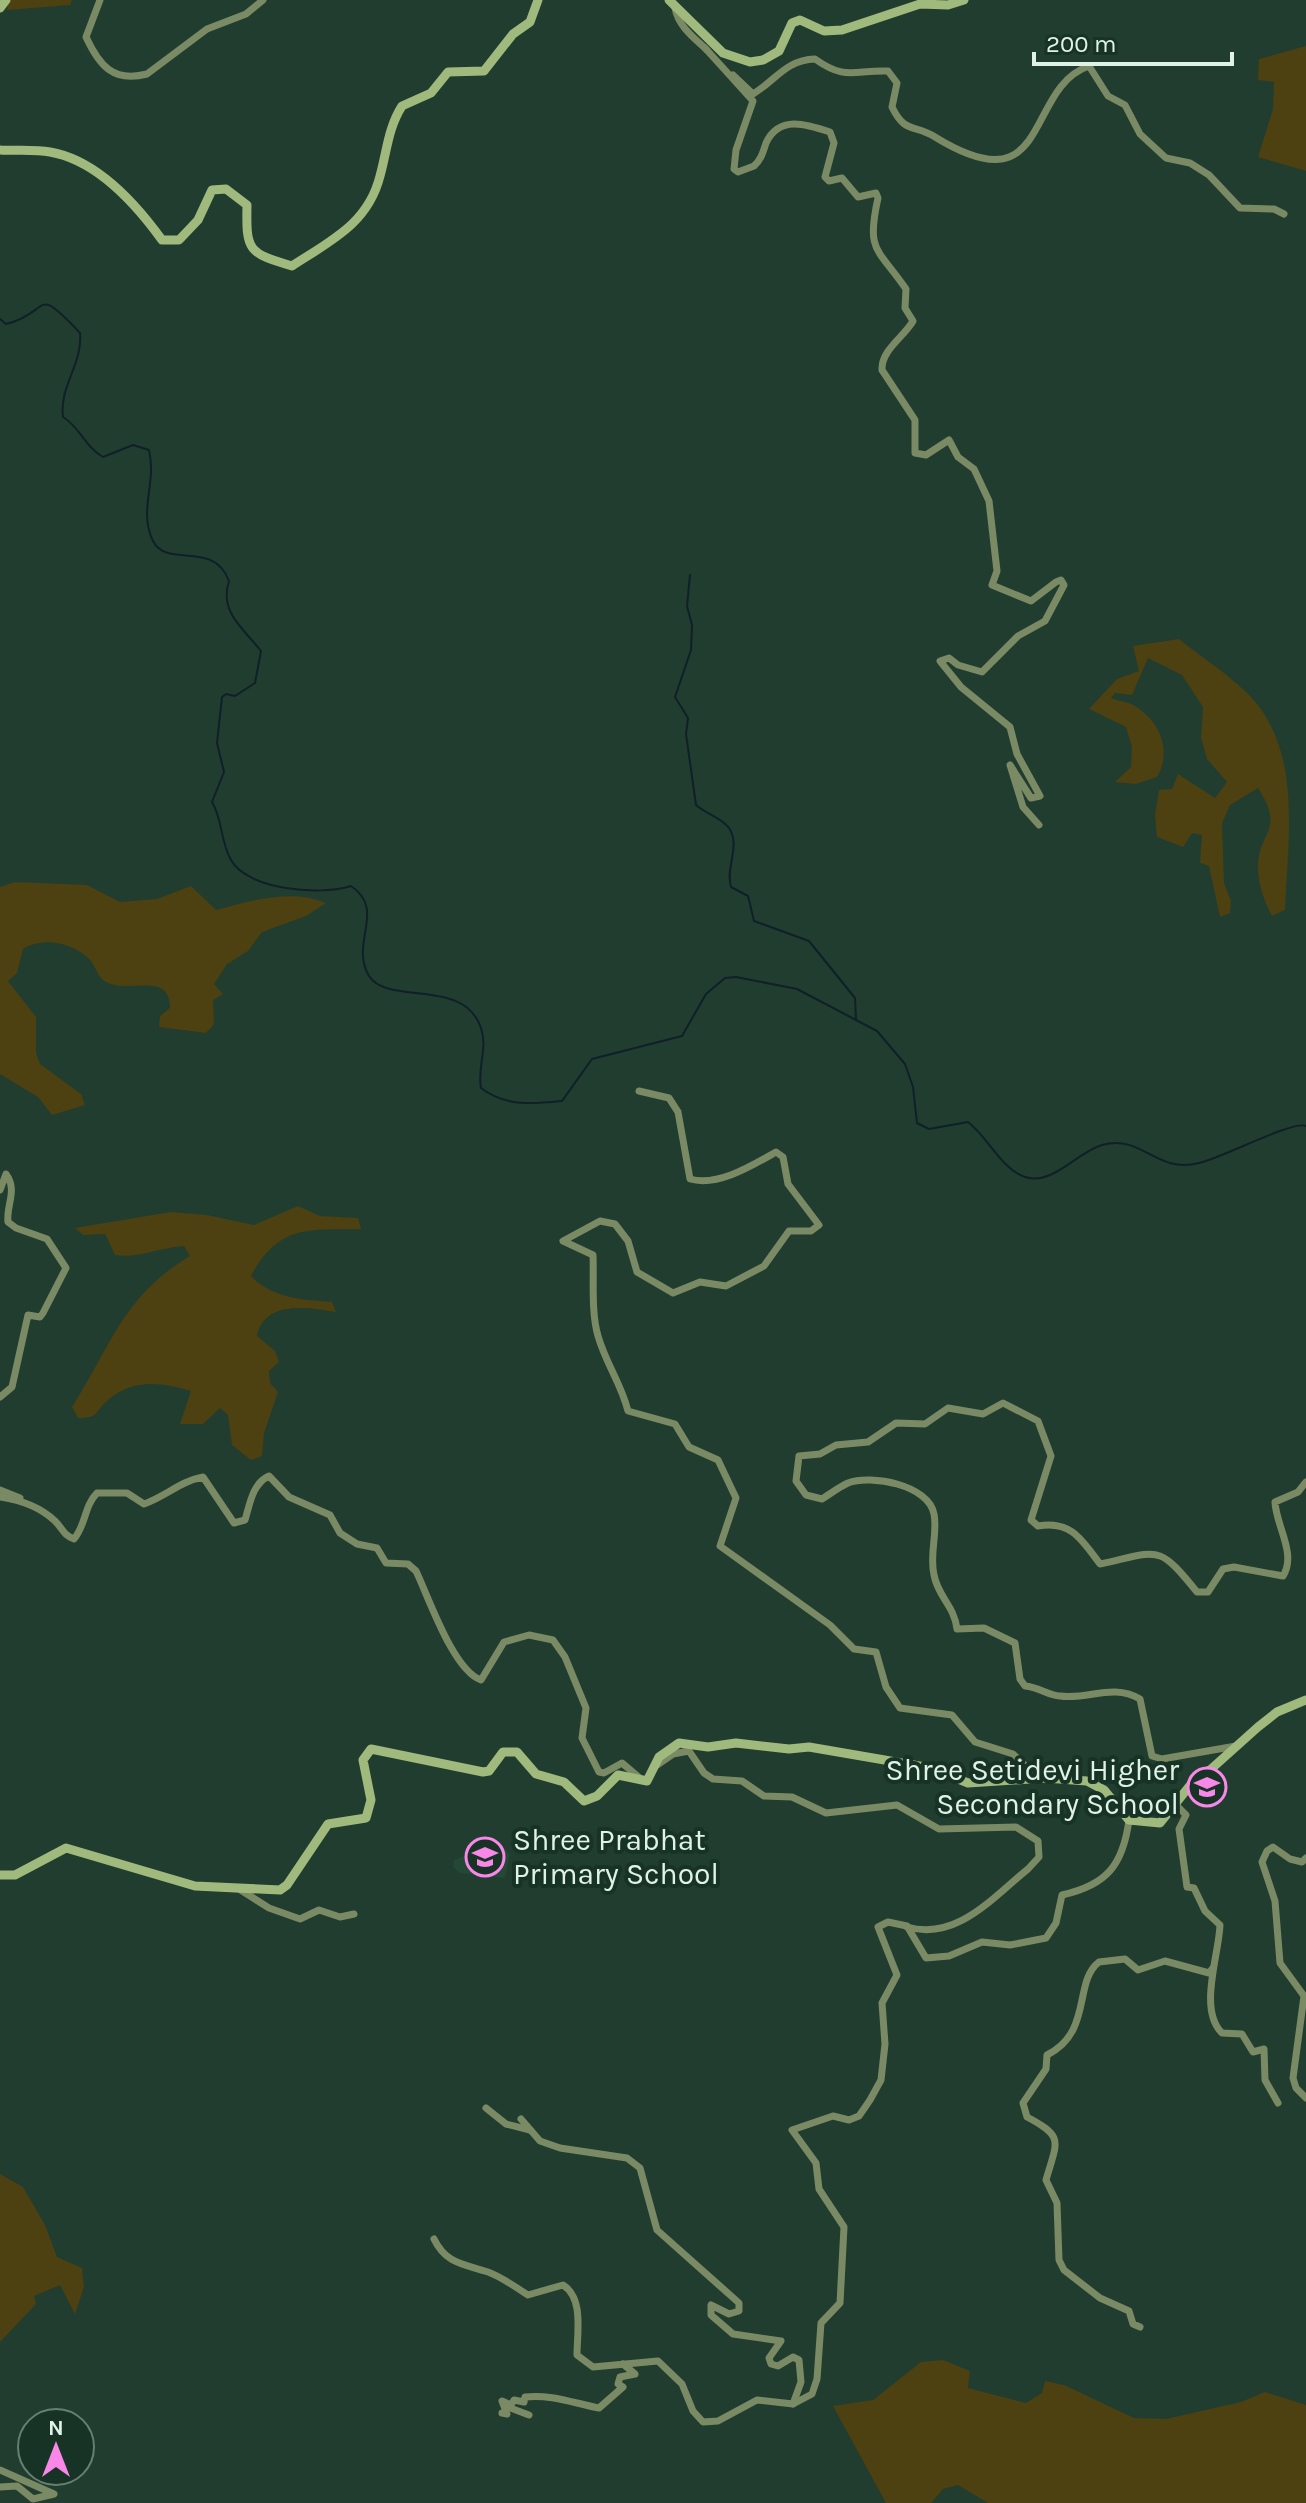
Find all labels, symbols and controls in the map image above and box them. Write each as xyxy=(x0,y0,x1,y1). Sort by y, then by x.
scale bar xyxy=(1034,16,1232,66)
text: 200 m xyxy=(1046,30,1117,58)
place label: Shree Setidevi Higher Secondary School xyxy=(886,1752,1179,1822)
school or university icon: Shree Setidevi Higher Secondary School xyxy=(1186,1766,1228,1808)
place label: Shree Prabhat Primary School xyxy=(513,1822,719,1892)
school or university icon: Shree Prabhat Primary School xyxy=(464,1836,506,1878)
north arrow xyxy=(16,2407,96,2487)
text: N xyxy=(48,2415,64,2441)

